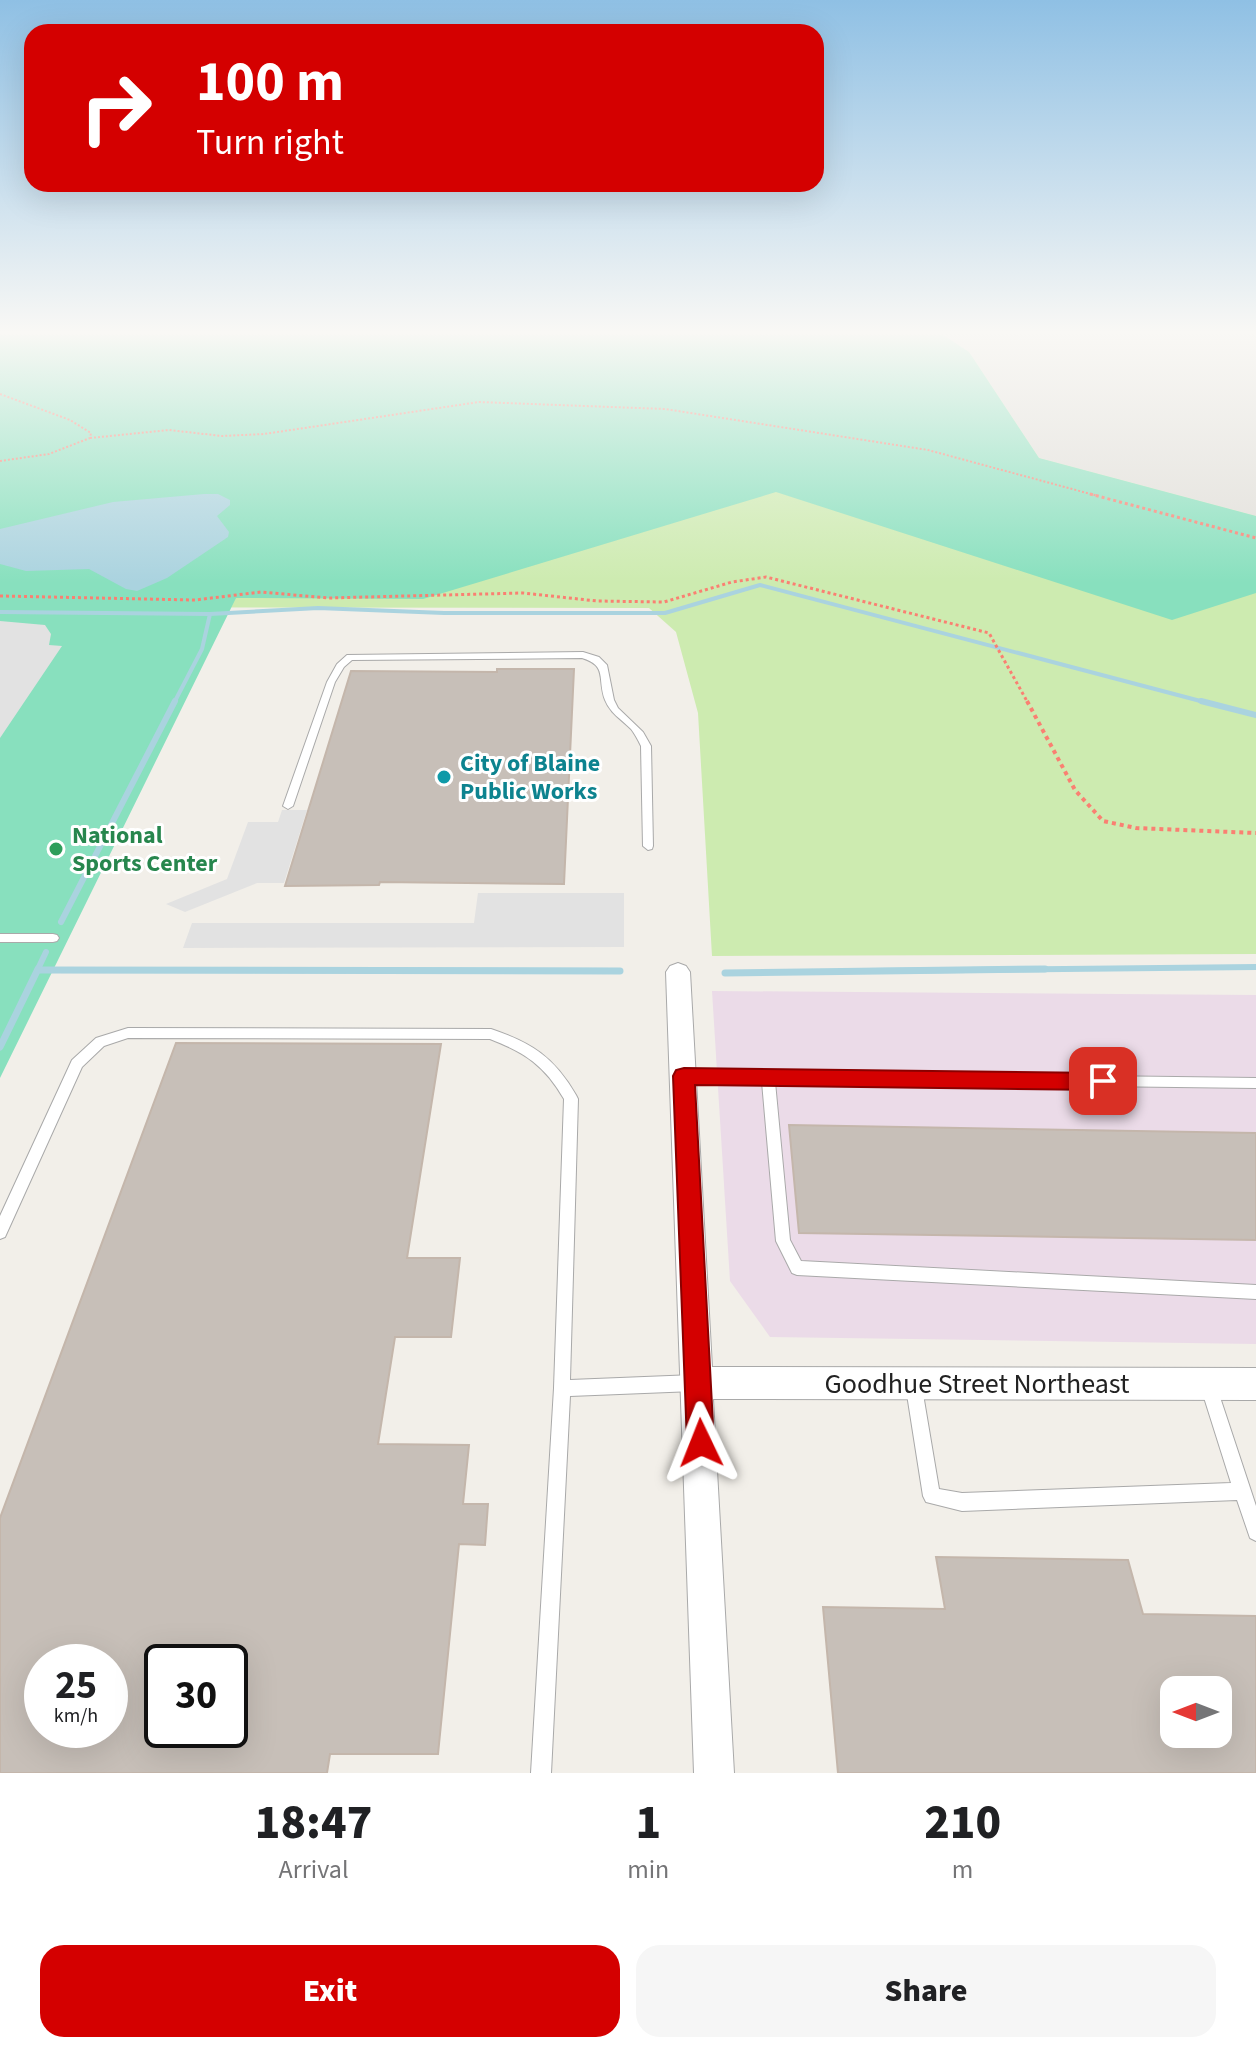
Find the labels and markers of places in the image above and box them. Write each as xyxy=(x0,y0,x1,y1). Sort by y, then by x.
place label: City of Blaine Public Works xyxy=(460,746,600,809)
marker: City of Blaine Public Works xyxy=(435,768,453,786)
place label: National Sports Center xyxy=(72,818,218,881)
marker: National Sports Center xyxy=(47,840,65,858)
pin xyxy=(1069,1047,1137,1115)

